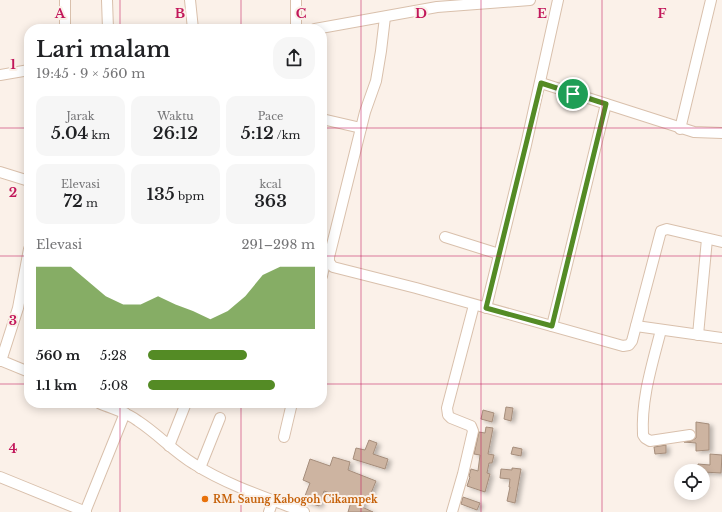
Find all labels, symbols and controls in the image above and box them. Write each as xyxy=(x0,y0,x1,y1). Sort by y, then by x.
text: A xyxy=(54,5,66,22)
text: B xyxy=(175,5,185,22)
text: C xyxy=(296,5,307,22)
text: D xyxy=(415,5,427,22)
text: E xyxy=(537,5,547,22)
text: F xyxy=(658,5,667,22)
text: Lari malam xyxy=(36,36,170,63)
button: share xyxy=(273,37,315,79)
text: 1 xyxy=(10,56,16,73)
text: 19:45 · 9 × 560 m xyxy=(36,65,145,82)
pin xyxy=(556,77,590,111)
icon: arrive xyxy=(562,83,584,105)
text: Jarak xyxy=(66,109,95,123)
text: Waktu xyxy=(157,109,194,123)
text: Pace xyxy=(258,109,283,123)
text: 5.04 xyxy=(51,123,88,144)
text: 26:12 xyxy=(153,123,198,144)
text: 5:12 xyxy=(241,123,274,144)
text: km xyxy=(88,128,110,142)
text: /km xyxy=(274,128,300,142)
text: Elevasi xyxy=(61,177,100,191)
text: kcal xyxy=(260,177,281,191)
text: 2 xyxy=(9,184,17,201)
text: 135 xyxy=(147,184,175,205)
text: bpm xyxy=(175,189,204,203)
text: 72 xyxy=(63,191,83,212)
text: 363 xyxy=(254,191,287,212)
text: m xyxy=(83,196,98,210)
text: Elevasi xyxy=(36,236,82,253)
text: 291–298 m xyxy=(241,236,315,253)
text: 3 xyxy=(9,312,17,329)
text: 560 m xyxy=(36,347,80,364)
text: 5:28 xyxy=(100,347,127,364)
text: 1.1 km xyxy=(36,377,77,394)
text: 5:08 xyxy=(100,377,128,394)
text: 4 xyxy=(9,440,18,457)
map controls xyxy=(674,464,710,500)
button: locate xyxy=(674,464,710,500)
place label: RM. Saung Kabogoh Cikampek xyxy=(213,493,378,506)
marker: RM. Saung Kabogoh Cikampek xyxy=(200,494,210,504)

